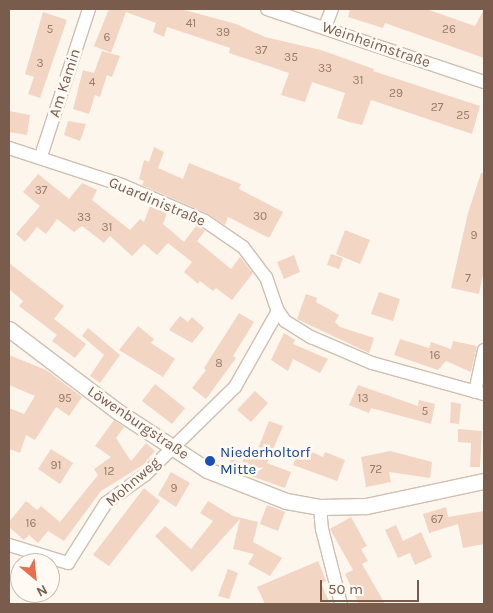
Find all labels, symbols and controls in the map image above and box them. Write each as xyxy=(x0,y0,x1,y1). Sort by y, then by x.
house number: 41 xyxy=(186,17,196,31)
street label: Weinheimstraße xyxy=(319,18,433,72)
house number: 5 xyxy=(47,23,53,37)
house number: 26 xyxy=(442,23,456,37)
house number: 39 xyxy=(216,26,230,40)
house number: 6 xyxy=(104,31,110,45)
house number: 37 xyxy=(255,44,267,58)
street label: Am Kamin xyxy=(45,46,85,120)
house number: 35 xyxy=(284,51,298,65)
house number: 3 xyxy=(36,57,44,71)
house number: 33 xyxy=(318,62,332,76)
house number: 31 xyxy=(352,74,364,88)
house number: 4 xyxy=(89,76,95,90)
house number: 29 xyxy=(389,87,403,101)
house number: 27 xyxy=(431,101,443,115)
house number: 25 xyxy=(456,109,470,123)
street label: Guardinistraße xyxy=(106,174,208,230)
house number: 37 xyxy=(35,184,47,198)
house number: 30 xyxy=(253,210,267,224)
house number: 33 xyxy=(77,211,91,225)
house number: 31 xyxy=(101,221,113,235)
house number: 9 xyxy=(471,229,477,243)
house number: 7 xyxy=(465,272,471,286)
house number: 16 xyxy=(430,349,440,363)
house number: 8 xyxy=(215,357,223,371)
street label: Löwenburgstraße xyxy=(84,382,192,464)
house number: 95 xyxy=(58,392,72,406)
house number: 13 xyxy=(357,392,369,406)
house number: 5 xyxy=(422,405,428,419)
place label: Niederholtorf Mitte xyxy=(220,443,310,478)
street label: Mohnweg xyxy=(102,454,164,510)
marker: Niederholtorf Mitte xyxy=(204,455,216,467)
house number: 91 xyxy=(51,459,61,473)
house number: 72 xyxy=(370,463,382,477)
house number: 12 xyxy=(104,465,114,479)
house number: 9 xyxy=(171,482,177,496)
house number: 67 xyxy=(431,513,443,527)
house number: 16 xyxy=(26,517,36,531)
north arrow xyxy=(10,553,60,603)
scale bar xyxy=(323,570,422,602)
text: 50 m xyxy=(328,580,363,598)
text: N xyxy=(33,581,50,601)

